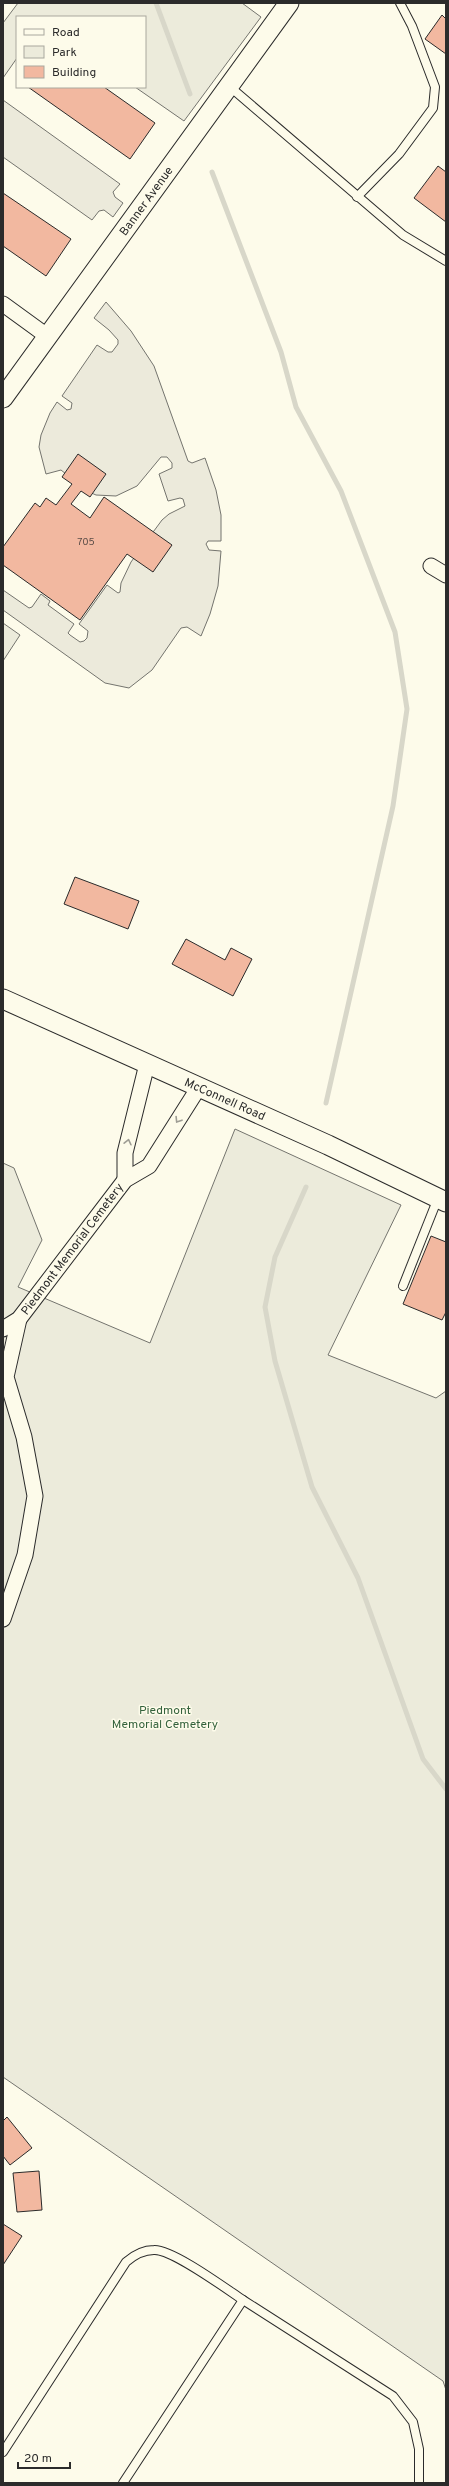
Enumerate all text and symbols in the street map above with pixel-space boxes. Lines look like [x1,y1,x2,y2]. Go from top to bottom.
legend [16,16,146,88]
text: Road [52,25,80,41]
text: Park [52,45,77,61]
text: Building [52,65,96,81]
street label: Banner Avenue [116,164,177,239]
house number: 705 [77,536,95,549]
street label: McConnell Road [182,1075,268,1125]
one-way arrow [175,1116,183,1123]
one-way arrow [123,1138,131,1145]
street label: Piedmont Memorial Cemetery [18,1180,128,1319]
park label: Piedmont Memorial Cemetery [112,1703,218,1733]
scale bar [18,2444,70,2470]
text: 20 m [24,2451,52,2467]

